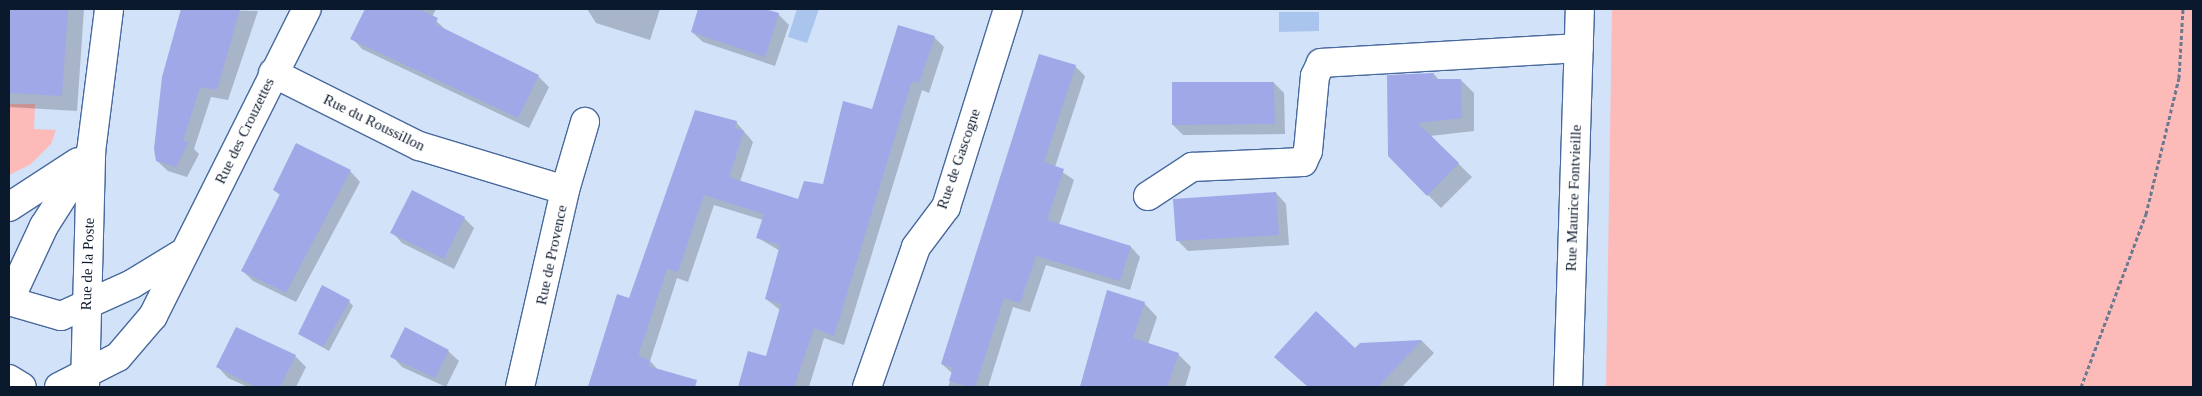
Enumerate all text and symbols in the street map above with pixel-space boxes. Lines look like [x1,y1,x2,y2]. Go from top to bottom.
street label: Rue des Crouzettes [212,75,278,187]
street label: Rue du Roussillon [320,91,428,155]
street label: Rue de Gascogne [933,106,985,212]
street label: Rue Maurice Fontvieille [1562,124,1586,272]
street label: Rue de Provence [533,203,571,307]
street label: Rue de la Poste [77,217,99,311]

